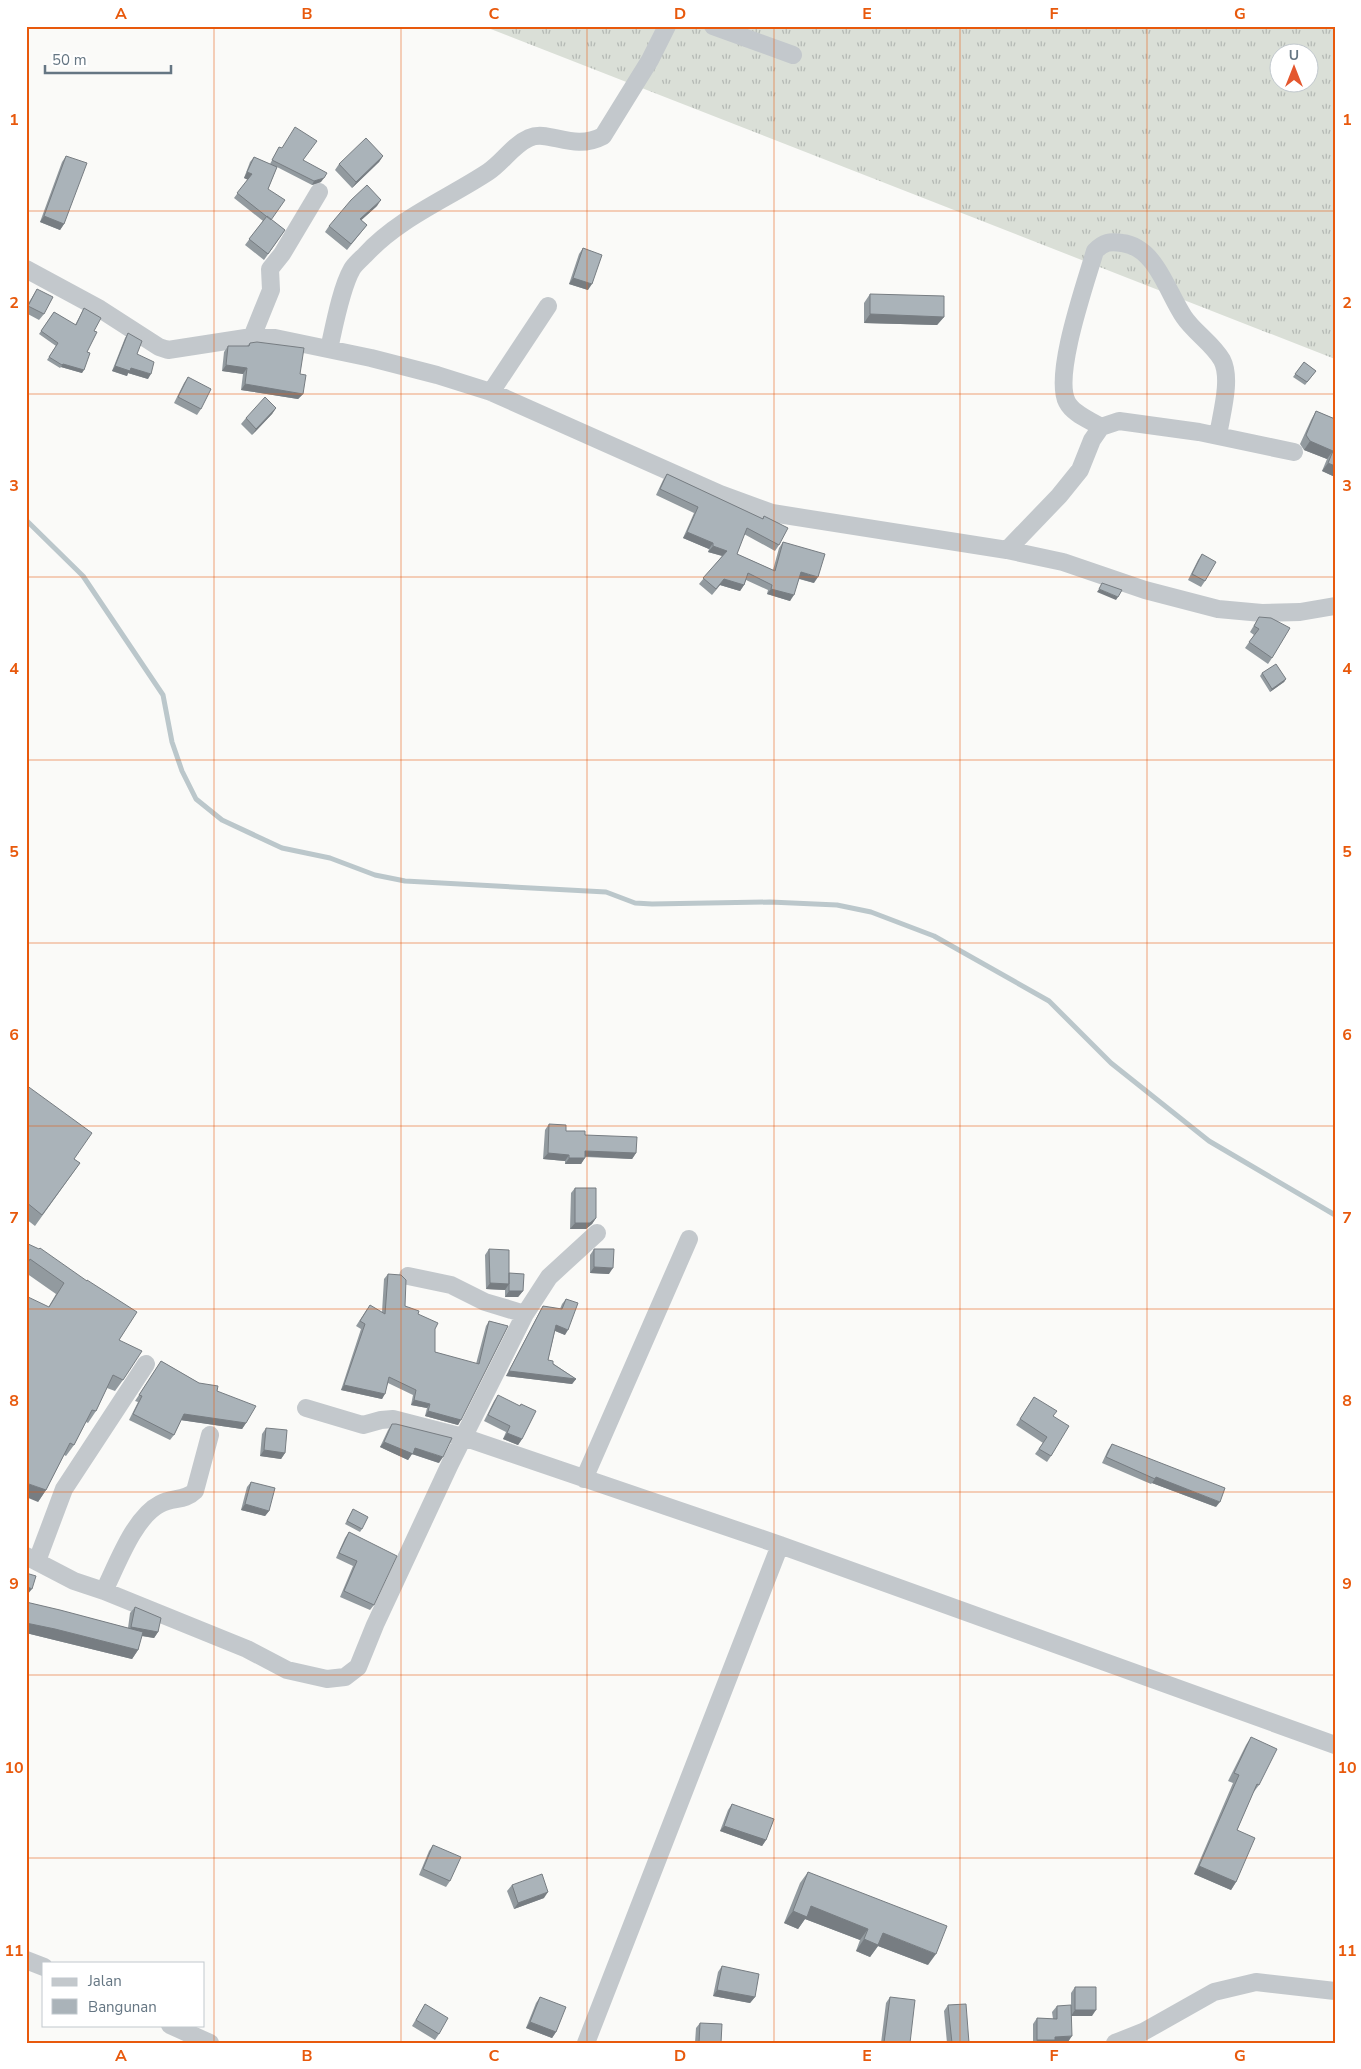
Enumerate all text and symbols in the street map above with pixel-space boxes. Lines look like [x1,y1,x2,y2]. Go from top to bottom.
text: A [115,3,127,25]
text: B [301,3,313,25]
text: C [489,3,500,25]
text: D [674,3,686,25]
text: E [862,3,872,25]
text: F [1050,3,1059,25]
text: G [1234,3,1246,25]
scale bar [45,42,171,74]
north arrow [1268,42,1318,92]
text: U [1289,46,1299,65]
text: 50 m [52,50,87,70]
text: 1 [9,109,19,131]
text: 1 [1342,109,1352,131]
text: 2 [9,292,19,314]
text: 2 [1342,292,1352,314]
text: 3 [9,475,19,497]
text: 3 [1342,475,1352,497]
text: 4 [9,658,19,680]
text: 4 [1342,658,1352,680]
text: 5 [9,841,19,863]
text: 5 [1342,841,1352,863]
text: 6 [9,1024,19,1046]
text: 6 [1342,1024,1352,1046]
text: 7 [9,1207,19,1229]
text: 7 [1342,1207,1352,1229]
text: 8 [9,1390,19,1412]
text: 8 [1342,1390,1352,1412]
text: 9 [9,1573,19,1595]
text: 9 [1342,1573,1352,1595]
text: 10 [4,1757,24,1779]
text: 10 [1337,1757,1357,1779]
text: 11 [4,1940,24,1962]
text: 11 [1337,1940,1357,1962]
legend [42,1962,205,2026]
text: Jalan [87,1971,122,1991]
text: Bangunan [88,1997,157,2017]
text: A [115,2045,127,2067]
text: B [301,2045,313,2067]
text: C [489,2045,500,2067]
text: D [674,2045,686,2067]
text: E [862,2045,872,2067]
text: F [1050,2045,1059,2067]
text: G [1234,2045,1246,2067]

